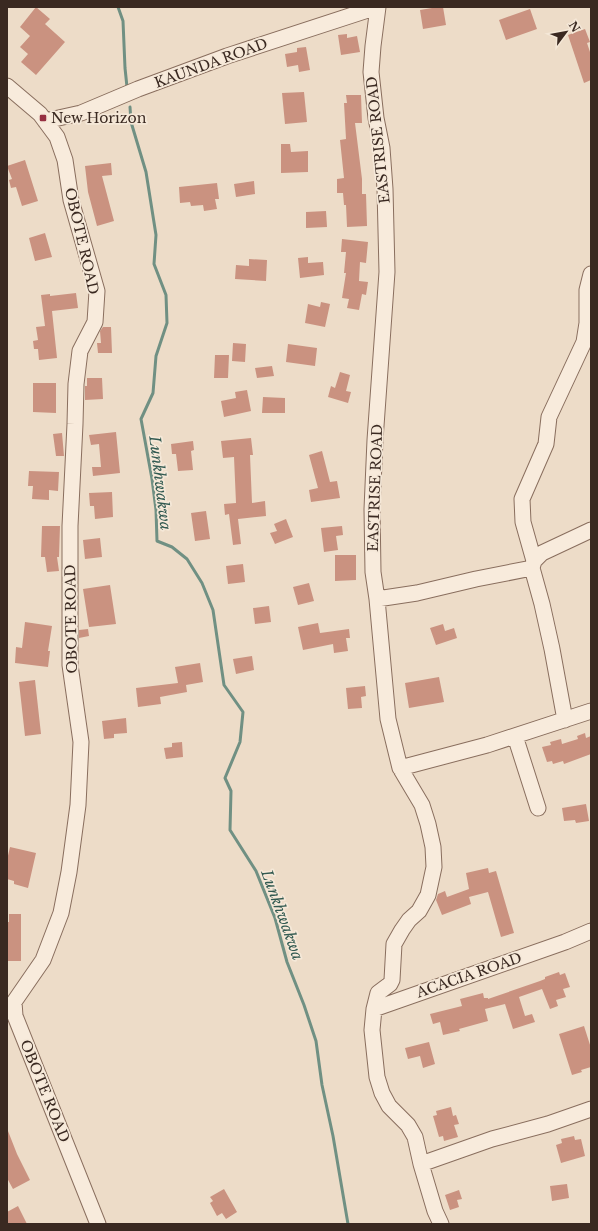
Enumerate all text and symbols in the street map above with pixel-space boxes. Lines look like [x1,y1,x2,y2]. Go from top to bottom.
north arrow [546,12,586,52]
text: N [566,19,584,35]
street label: KAUNDA ROAD [152,34,270,92]
street label: EASTRISE ROAD [362,75,394,205]
place label: New Horizon [51,109,147,127]
marker: New Horizon [38,113,48,123]
street label: OBOTE ROAD [61,186,103,296]
street label: EASTRISE ROAD [364,424,386,552]
water label: Lunkhwakwa [145,434,176,531]
street label: OBOTE ROAD [61,564,81,674]
water label: Lunkhwakwa [257,866,308,963]
street label: ACACIA ROAD [413,949,524,1002]
street label: OBOTE ROAD [16,1037,74,1145]

